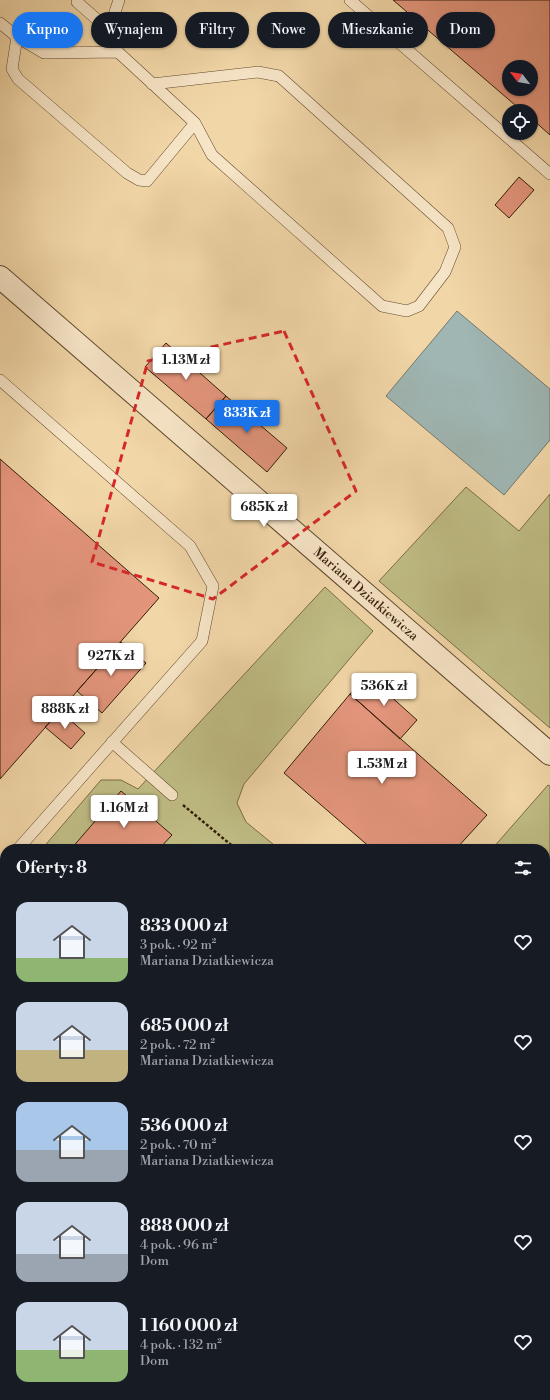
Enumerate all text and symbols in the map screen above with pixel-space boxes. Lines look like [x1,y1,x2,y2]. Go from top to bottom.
chip: Kupno [12,12,83,48]
chip: Wynajem [91,12,177,48]
chip: Filtry [185,12,249,48]
chip: Nowe [257,12,320,48]
chip: Mieszkanie [328,12,428,48]
chip: Dom [436,12,495,48]
north arrow [502,60,538,96]
map controls [502,60,538,140]
button: locate [502,104,538,140]
pin: 1.13M zł [145,347,227,381]
text: 1.13M zł [162,352,210,368]
pin: 833K zł [210,400,284,434]
text: 833K zł [223,405,271,421]
pin: 685K zł [227,494,301,528]
text: 685K zł [240,499,288,515]
street label: Mariana Dziatkiewicza [310,544,422,644]
pin: 927K zł [74,643,148,677]
text: 927K zł [88,648,134,664]
pin: 536K zł [347,673,421,707]
text: 536K zł [360,678,408,694]
pin: 888K zł [28,696,102,730]
text: 888K zł [41,701,89,717]
pin: 1.53M zł [341,751,423,785]
text: 1.53M zł [357,756,407,772]
pin: 1.16M zł [83,795,165,829]
text: 1.16M zł [100,800,148,816]
text: Oferty: 8 [16,857,87,879]
icon: filters [512,857,534,879]
text: 833 000 zł [140,915,228,937]
icon: home [48,918,96,966]
icon: heart [512,931,534,953]
text: 3 pok. · 92 m² [140,937,216,953]
text: Mariana Dziatkiewicza [140,953,274,969]
text: 685 000 zł [140,1015,228,1037]
icon: home [48,1018,96,1066]
icon: heart [512,1031,534,1053]
text: 2 pok. · 72 m² [140,1037,215,1053]
text: Mariana Dziatkiewicza [140,1053,274,1069]
text: 536 000 zł [140,1115,228,1137]
icon: home [48,1118,96,1166]
icon: heart [512,1131,534,1153]
text: 2 pok. · 70 m² [140,1137,216,1153]
text: Mariana Dziatkiewicza [140,1153,274,1169]
text: 888 000 zł [140,1215,229,1237]
icon: home [48,1218,96,1266]
icon: heart [512,1231,534,1253]
text: 4 pok. · 96 m² [140,1237,217,1253]
text: Dom [140,1253,169,1269]
text: 1 160 000 zł [140,1315,238,1337]
icon: home [48,1318,96,1366]
icon: heart [512,1331,534,1353]
text: 4 pok. · 132 m² [140,1337,222,1353]
text: Dom [140,1353,169,1369]

